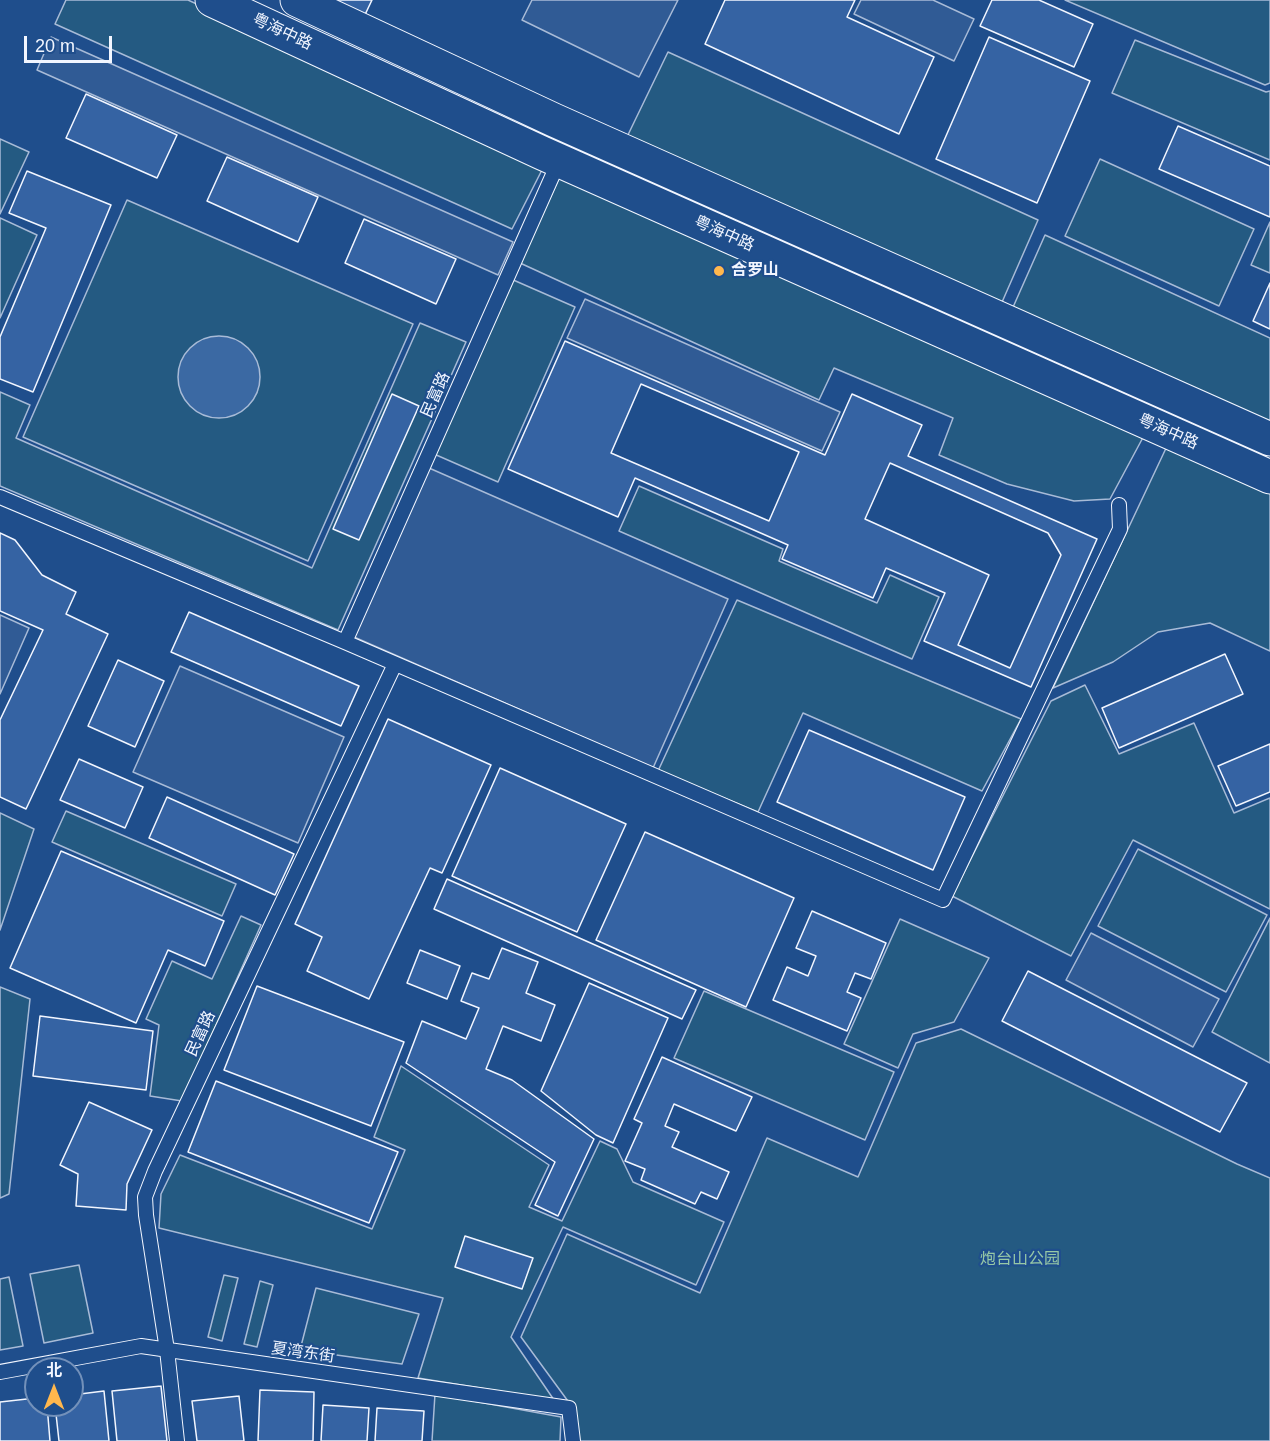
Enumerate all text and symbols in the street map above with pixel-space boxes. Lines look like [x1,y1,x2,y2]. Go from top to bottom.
street label: 粤海中路 [249,10,315,54]
scale bar [27,24,116,62]
text: 20 m [35,36,75,56]
street label: 粤海中路 [691,212,757,256]
place label: 合罗山 [731,261,779,281]
marker: 合罗山 [712,264,726,278]
street label: 民富路 [417,369,455,421]
street label: 粤海中路 [1135,410,1201,454]
street label: 民富路 [182,1008,220,1060]
park label: 炮台山公园 [980,1250,1060,1270]
street label: 夏湾东街 [270,1339,336,1367]
north arrow [24,1357,84,1417]
text: 北 [46,1362,62,1379]

